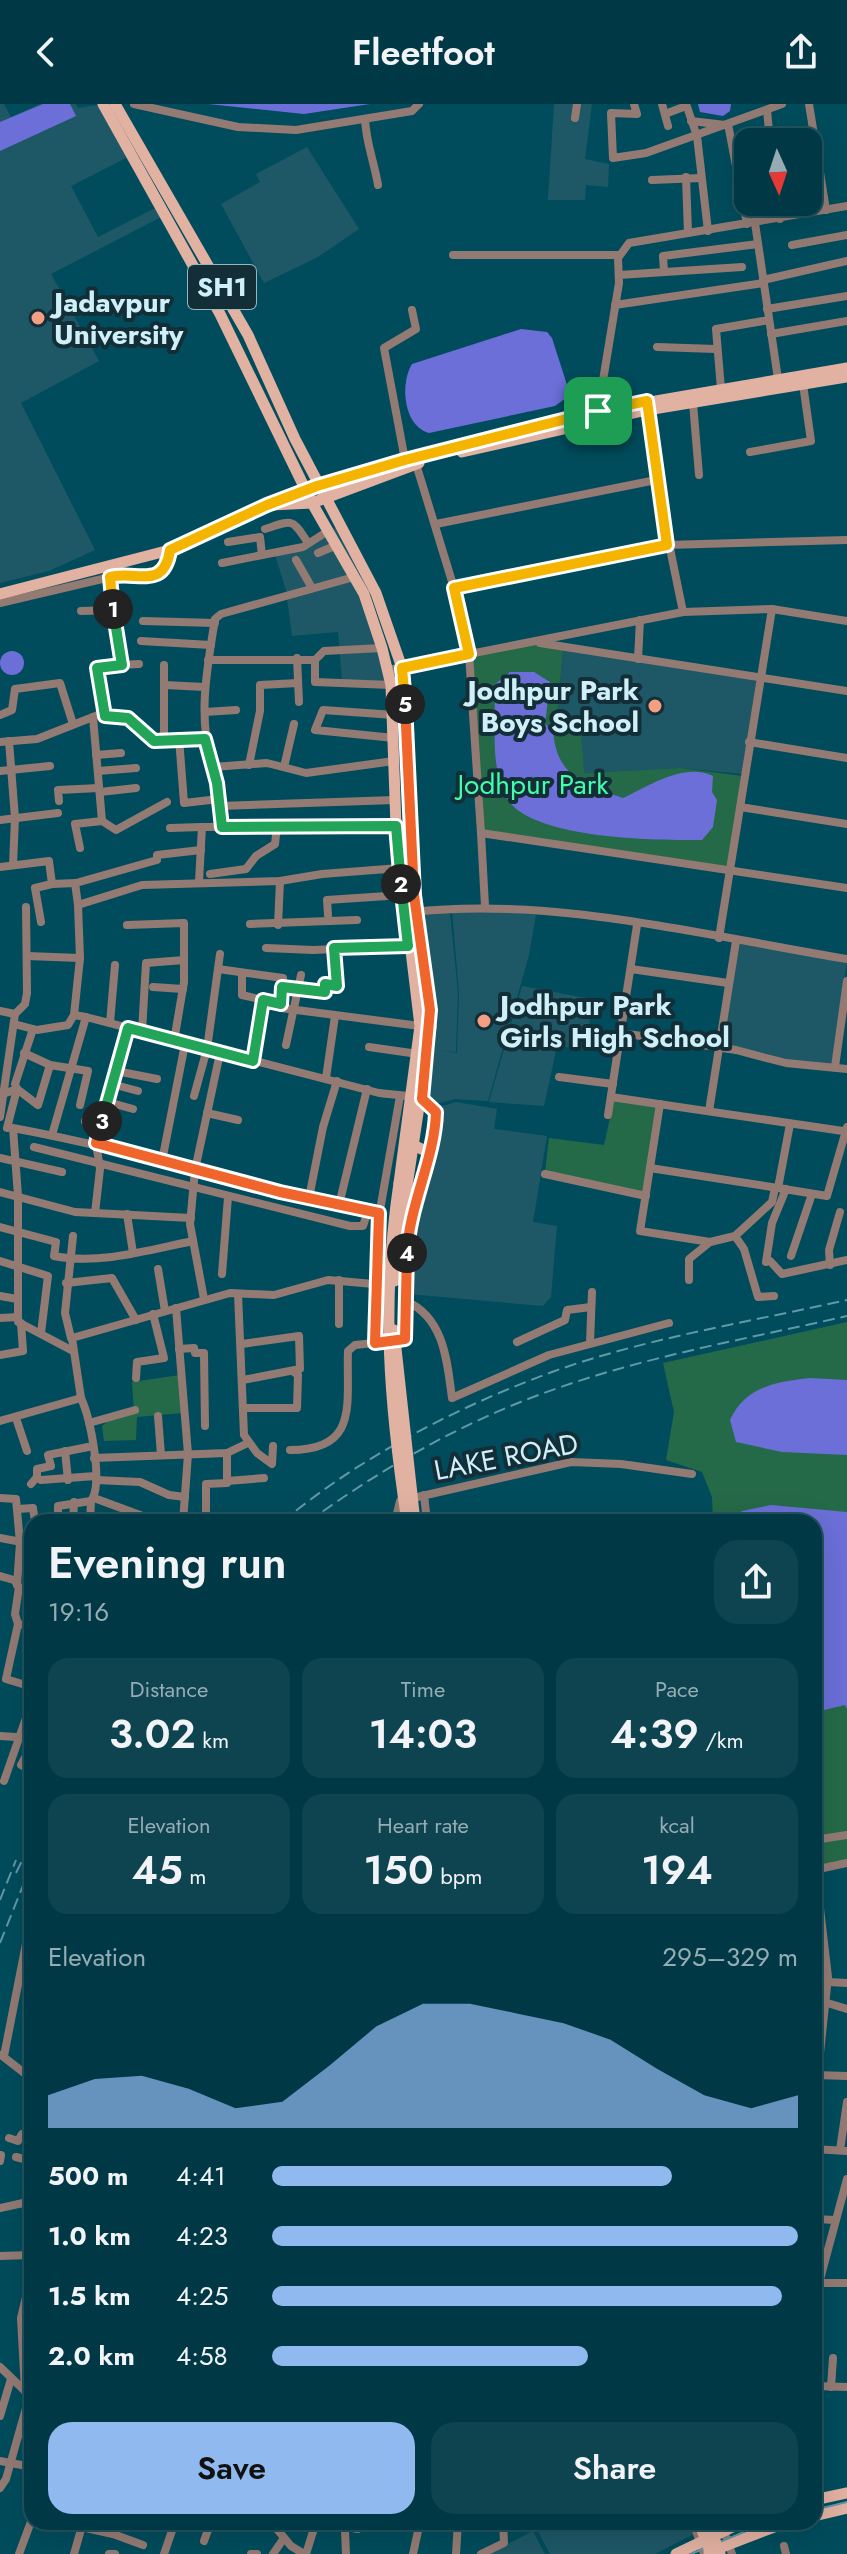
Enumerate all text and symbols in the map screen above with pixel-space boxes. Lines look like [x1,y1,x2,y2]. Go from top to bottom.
text: Fleetfoot [352,26,495,78]
icon: back [24,30,68,74]
icon: share [779,30,823,74]
north arrow [734,128,822,216]
map controls [734,128,822,216]
road number: SH1 [188,265,256,309]
place label: Jadavpur University [49,282,184,355]
marker: Jadavpur University [29,309,47,327]
pin [564,377,632,445]
icon: arrive [576,389,620,433]
pin: 1 [93,589,133,629]
text: 1 [107,593,119,625]
place label: Jodhpur Park Boys School [462,670,639,743]
pin: 5 [385,684,425,724]
text: 5 [398,688,412,720]
marker: Jodhpur Park Boys School [646,697,664,715]
park label: Jodhpur Park [453,764,609,805]
pin: 2 [381,864,421,904]
text: 2 [394,868,408,900]
place label: Jodhpur Park Girls High School [495,985,730,1058]
marker: Jodhpur Park Girls High School [475,1012,493,1030]
pin: 3 [82,1101,122,1141]
text: 3 [95,1105,109,1137]
pin: 4 [387,1233,427,1273]
text: 4 [399,1237,415,1269]
street label: LAKE ROAD [430,1423,582,1491]
text: Evening run [48,1531,287,1595]
button: share [714,1540,798,1624]
text: 19:16 [48,1593,109,1631]
text: Distance [130,1673,208,1705]
text: Time [401,1673,445,1705]
text: Pace [655,1673,699,1705]
text: 3.02 [109,1705,196,1763]
text: 14:03 [369,1705,477,1763]
text: 4:39 [610,1705,699,1763]
text: km [196,1724,229,1756]
text: /km [699,1724,744,1756]
text: Elevation [128,1809,210,1841]
text: Heart rate [377,1809,469,1841]
text: kcal [659,1809,695,1841]
text: 45 [131,1841,183,1899]
text: 150 [363,1841,434,1899]
text: 194 [641,1841,713,1899]
text: m [183,1860,207,1892]
text: bpm [434,1860,483,1892]
text: Elevation [48,1938,146,1976]
text: 295–329 m [662,1938,798,1976]
text: 500 m [48,2157,128,2195]
text: 4:41 [176,2157,226,2195]
text: 1.0 km [48,2217,131,2255]
text: 4:23 [176,2217,228,2255]
text: 1.5 km [48,2277,131,2315]
text: 4:25 [176,2277,228,2315]
text: 2.0 km [48,2337,135,2375]
text: 4:58 [176,2337,228,2375]
button: Save [48,2422,415,2514]
button: Share [431,2422,798,2514]

